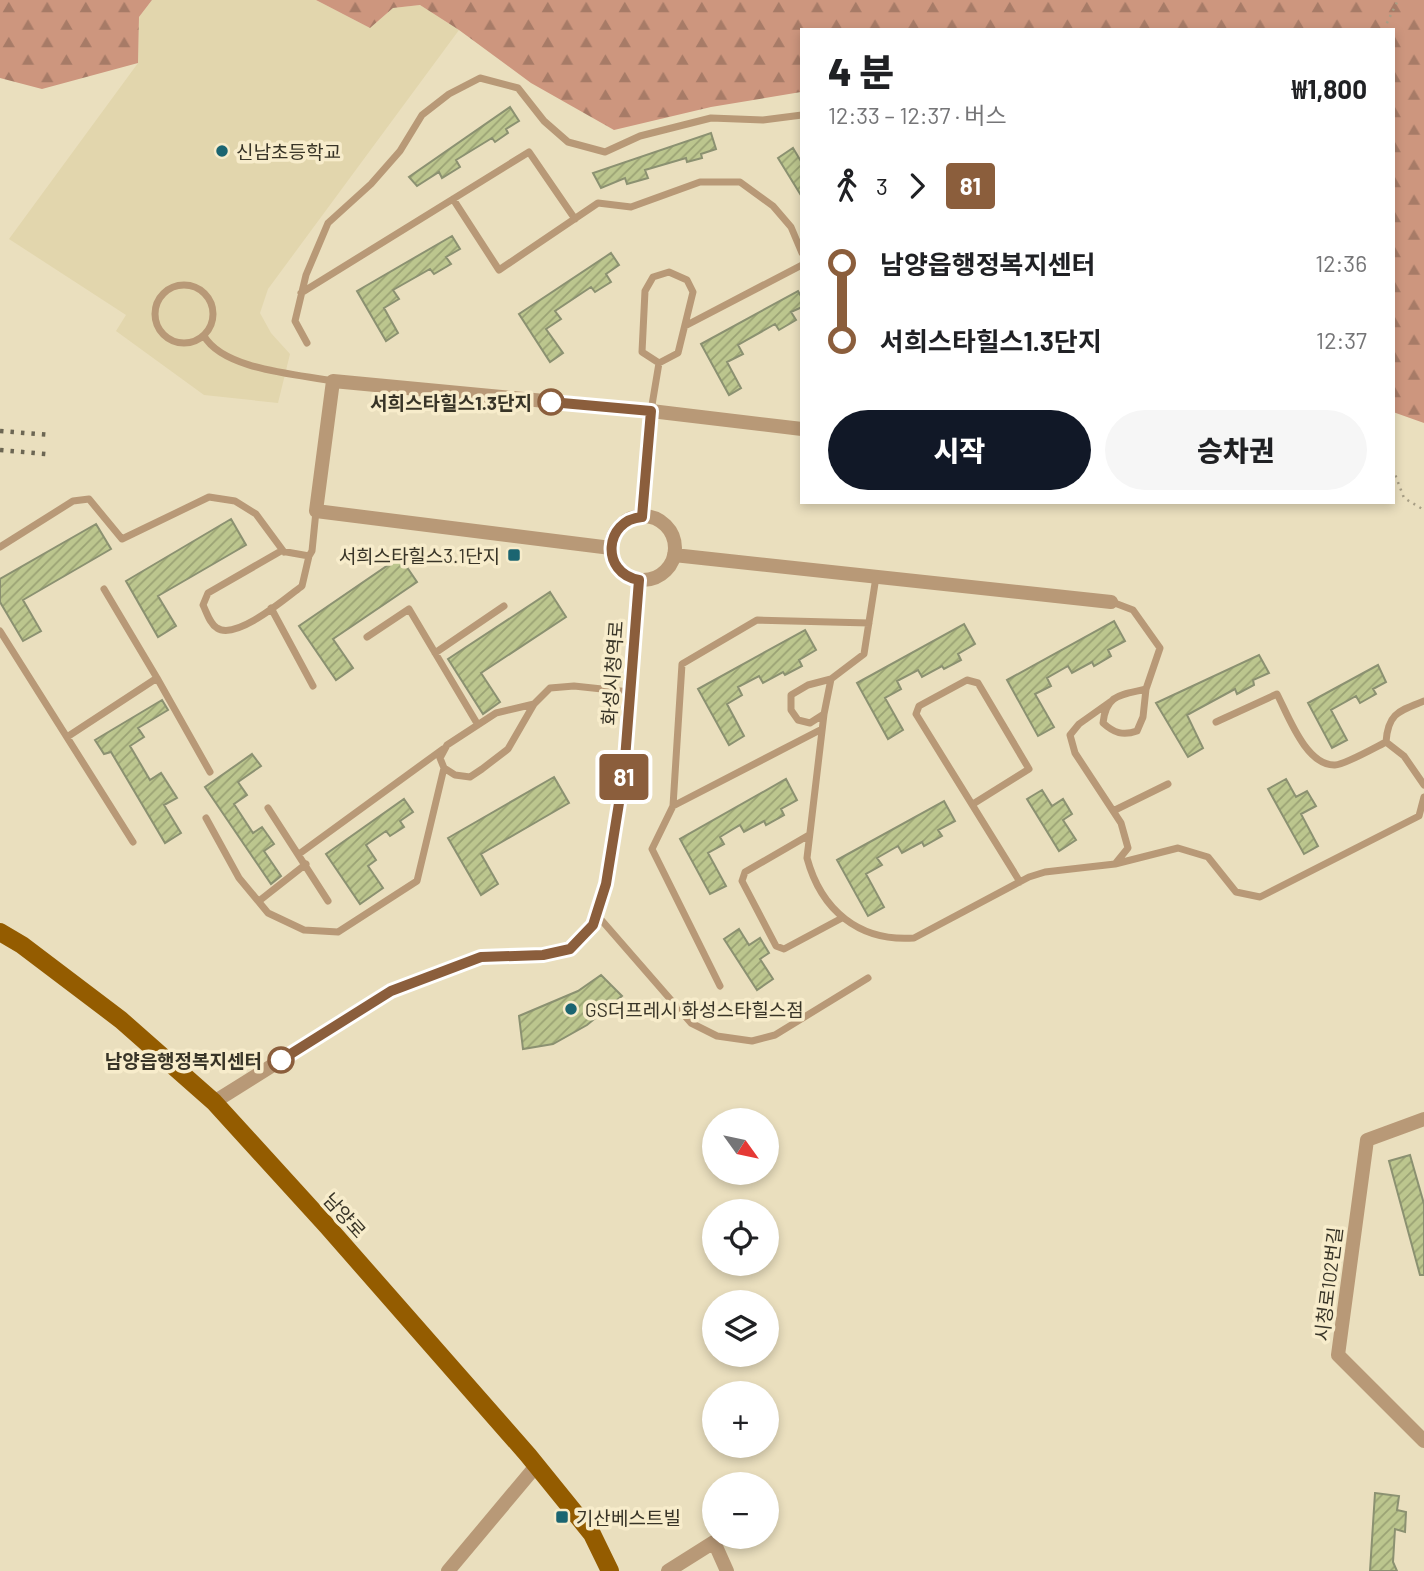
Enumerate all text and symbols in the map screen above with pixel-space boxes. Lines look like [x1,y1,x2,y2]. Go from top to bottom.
text: 4 분 [828,48,894,94]
text: ₩1,800 [1292,73,1367,104]
text: 12:33 – 12:37 · 버스 [828,101,1007,129]
place label: 신남초등학교 [236,140,341,163]
marker: 신남초등학교 [214,143,230,159]
icon: walk [828,167,866,205]
icon: forward [898,167,936,205]
text: 81 [960,171,981,200]
text: 3 [876,172,888,200]
text: 남양읍행정복지센터 [880,248,1095,279]
text: 12:36 [1315,249,1367,277]
text: 서희스타힐스1.3단지 [880,325,1102,356]
text: 12:37 [1316,326,1367,354]
marker: 서희스타힐스1.3단지 [538,389,564,415]
place label: 서희스타힐스1.3단지 [370,391,532,414]
button: 시작 [828,410,1091,490]
button: 승차권 [1105,410,1367,490]
place label: 서희스타힐스3.1단지 [338,544,500,567]
marker: 서희스타힐스3.1단지 [506,547,522,563]
street label: 화성시청역로 [597,620,627,726]
line badge: 81 [592,754,656,800]
text: 81 [613,762,635,791]
place label: GS더프레시 화성스타힐스점 [585,998,804,1021]
marker: GS더프레시 화성스타힐스점 [563,1001,579,1017]
marker: 남양읍행정복지센터 [268,1047,294,1073]
place label: 남양읍행정복지센터 [105,1049,262,1072]
north arrow [702,1108,779,1185]
map controls [702,1108,779,1549]
street label: 남양로 [319,1188,371,1242]
button: locate [702,1199,779,1276]
street label: 시청로102번길 [1310,1226,1346,1342]
button: layers [702,1290,779,1367]
button: + [702,1381,779,1458]
button: − [702,1472,779,1549]
place label: 기산베스트빌 [576,1506,681,1529]
marker: 기산베스트빌 [554,1509,570,1525]

